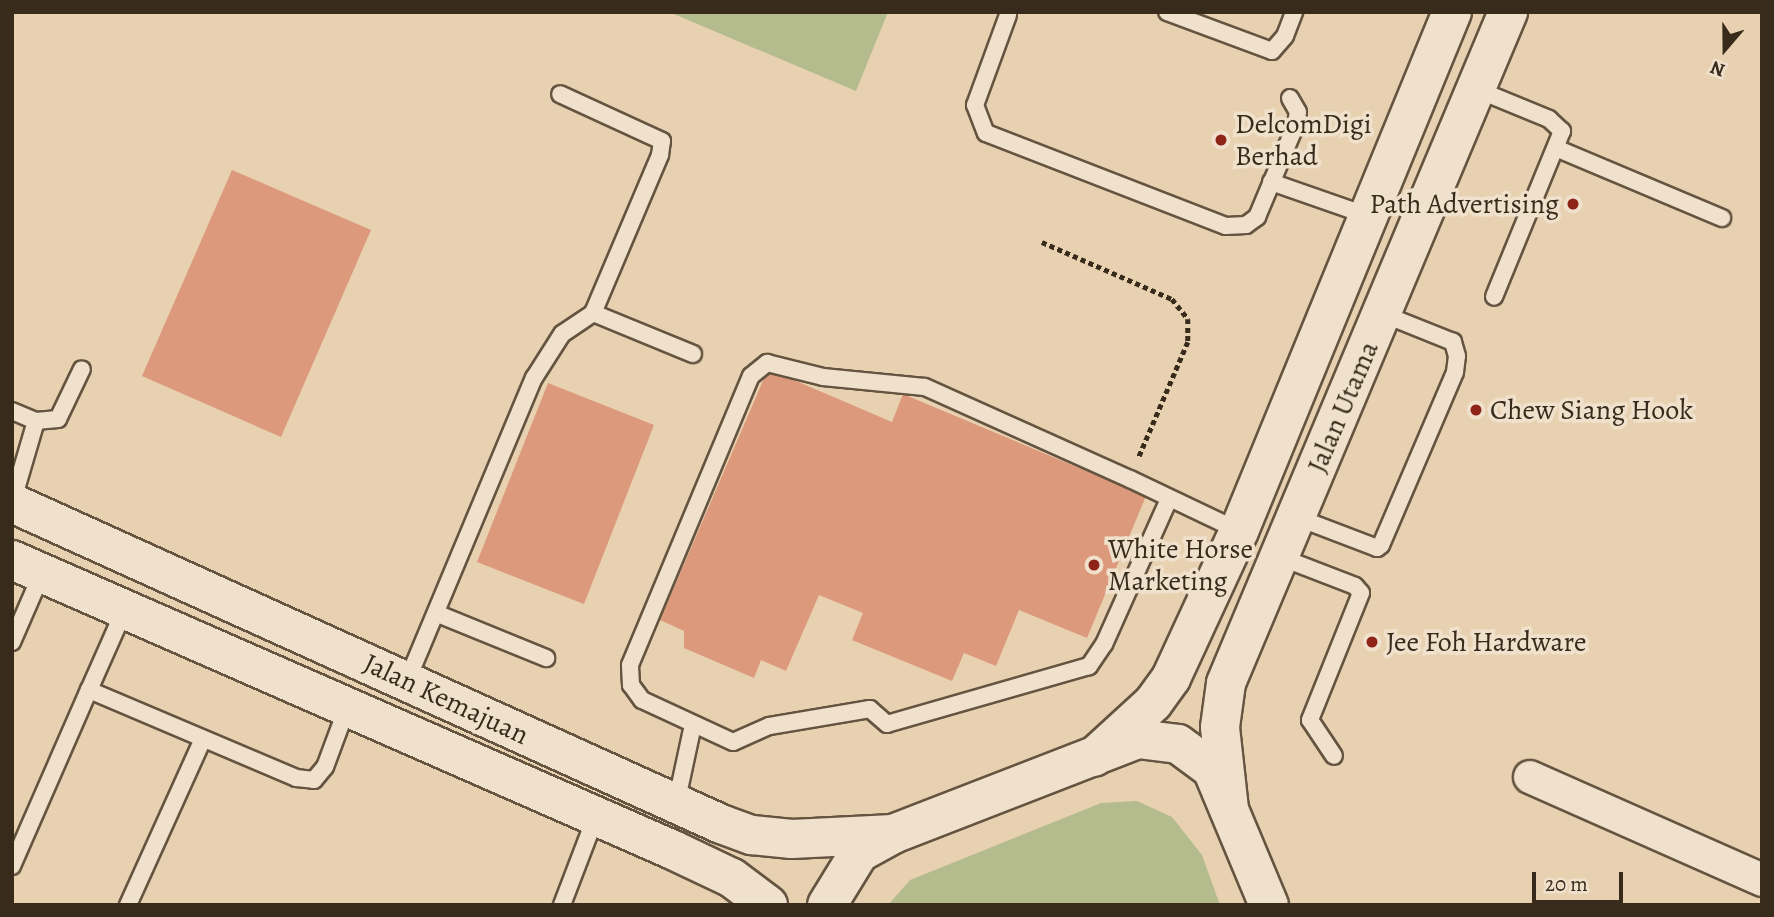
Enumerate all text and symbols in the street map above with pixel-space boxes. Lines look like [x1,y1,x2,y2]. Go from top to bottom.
north arrow [1690,14,1760,84]
text: N [1707,54,1729,83]
place label: DelcomDigi Berhad [1235,107,1372,173]
marker: DelcomDigi Berhad [1213,132,1229,148]
place label: Path Advertising [1369,187,1559,221]
marker: Path Advertising [1565,196,1581,212]
street label: Jalan Utama [1300,336,1386,478]
place label: Chew Siang Hook [1490,393,1693,427]
marker: Chew Siang Hook [1468,402,1484,418]
place label: White Horse Marketing [1108,532,1253,598]
marker: White Horse Marketing [1086,557,1102,573]
place label: Jee Foh Hardware [1386,625,1587,659]
marker: Jee Foh Hardware [1364,634,1380,650]
street label: Jalan Kemajuan [358,646,534,752]
scale bar [1536,858,1627,902]
text: 20 m [1545,870,1588,898]

